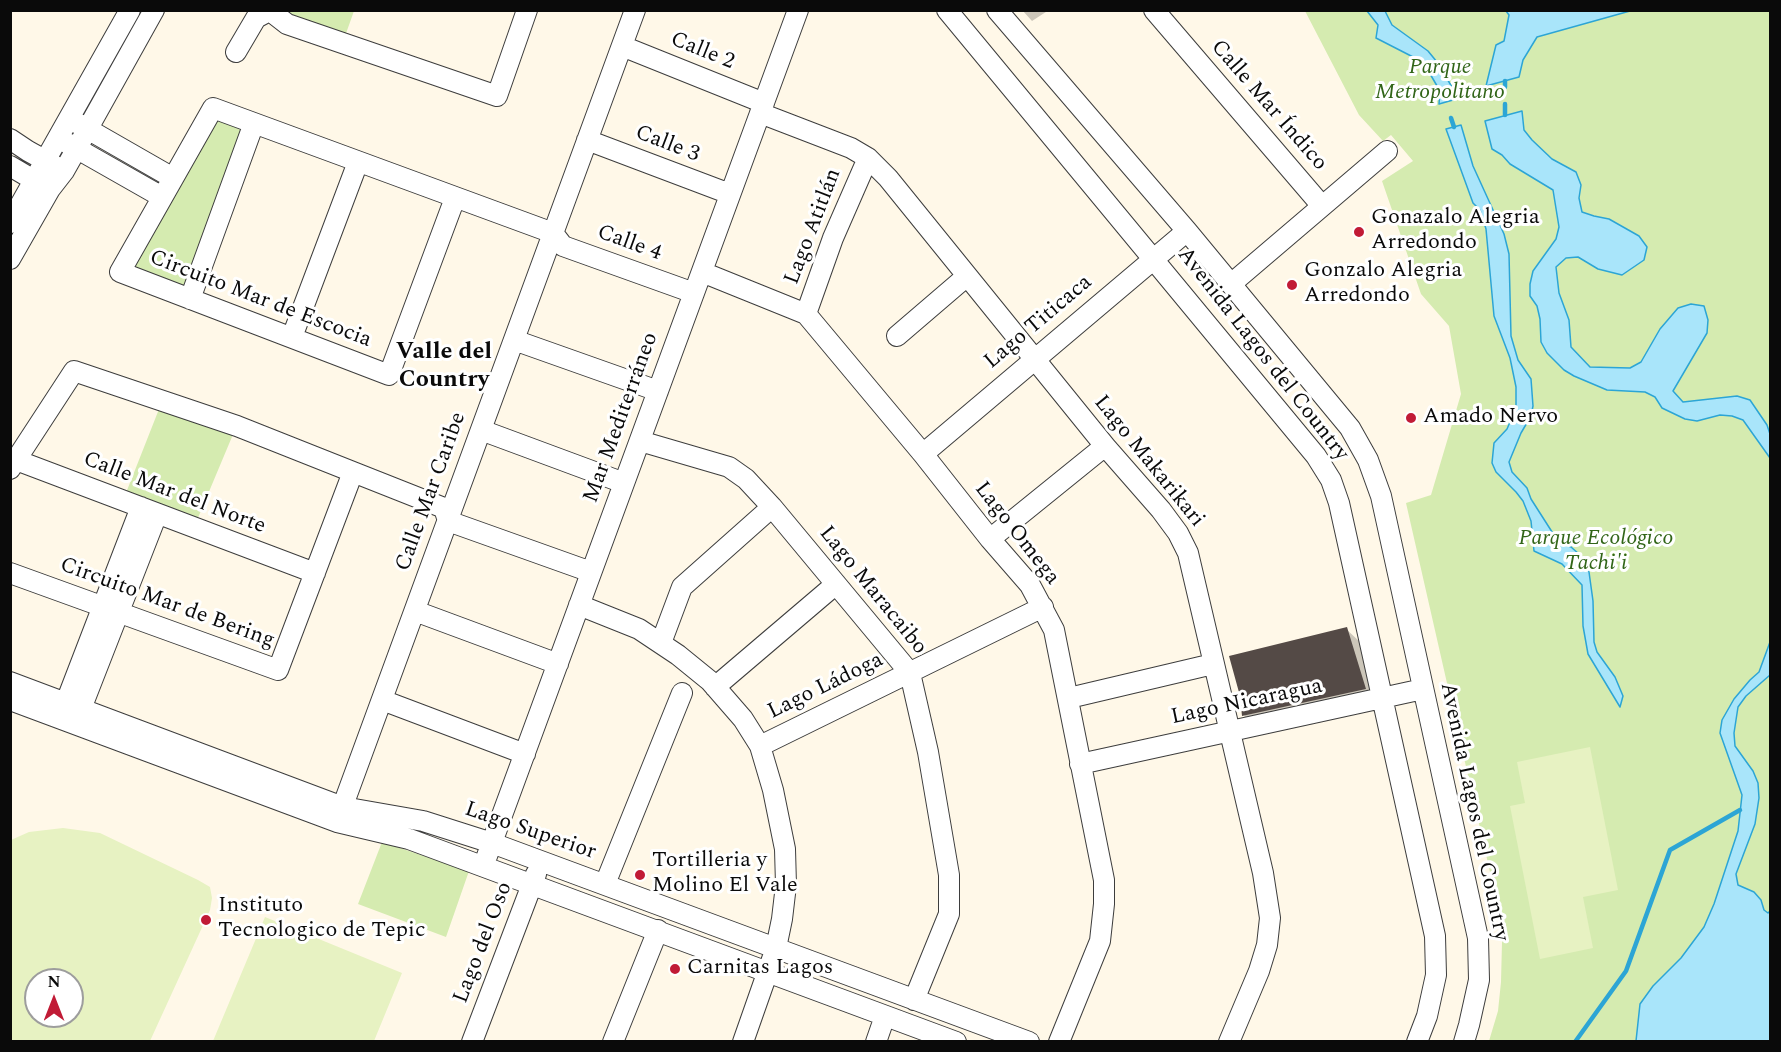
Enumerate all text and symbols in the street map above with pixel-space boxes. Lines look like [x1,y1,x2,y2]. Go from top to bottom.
street label: Calle 2 [666,27,738,77]
street label: Calle Mar Índico [1204,35,1332,177]
park label: Parque Metropolitano [1375,56,1505,107]
street label: Calle 3 [631,121,703,169]
street label: Lago Atitlán [780,165,848,289]
place label: Gonazalo Alegria Arredondo [1371,206,1540,258]
street label: Calle 4 [593,220,665,268]
marker: Gonazalo Alegria Arredondo [1352,225,1366,239]
street label: Avenida Lagos del Country [1171,243,1353,467]
street label: Circuito Mar de Escocia [145,245,375,355]
place label: Gonzalo Alegria Arredondo [1304,259,1462,310]
street label: Lago Titicaca [980,270,1098,376]
marker: Gonzalo Alegria Arredondo [1285,278,1299,292]
street label: Mar Mediterráneo [579,329,665,507]
district label: Valle del Country [396,339,492,395]
street label: Lago Makarikari [1087,391,1209,533]
place label: Amado Nervo [1423,405,1558,431]
street label: Calle Mar Caribe [391,409,473,575]
marker: Amado Nervo [1404,411,1418,425]
street label: Calle Mar del Norte [79,447,269,541]
street label: Lago Omega [968,477,1064,591]
street label: Lago Maracaibo [812,521,932,661]
park label: Parque Ecológico Tachi'i [1518,527,1674,578]
street label: Circuito Mar de Bering [56,553,278,655]
street label: Lago Ládoga [764,648,888,726]
street label: Lago Nicaragua [1169,674,1325,732]
street label: Avenida Lagos del Country [1433,680,1513,944]
street label: Lago Superior [461,797,599,867]
place label: Tortilleria y Molino El Vale [652,849,798,900]
marker: Tortilleria y Molino El Vale [633,868,647,882]
street label: Lago del Oso [449,879,519,1007]
place label: Instituto Tecnologico de Tepic [218,894,425,945]
marker: Instituto Tecnologico de Tepic [199,913,213,927]
place label: Carnitas Lagos [687,956,833,982]
marker: Carnitas Lagos [668,962,682,976]
north arrow [24,968,84,1028]
text: N [47,970,61,994]

